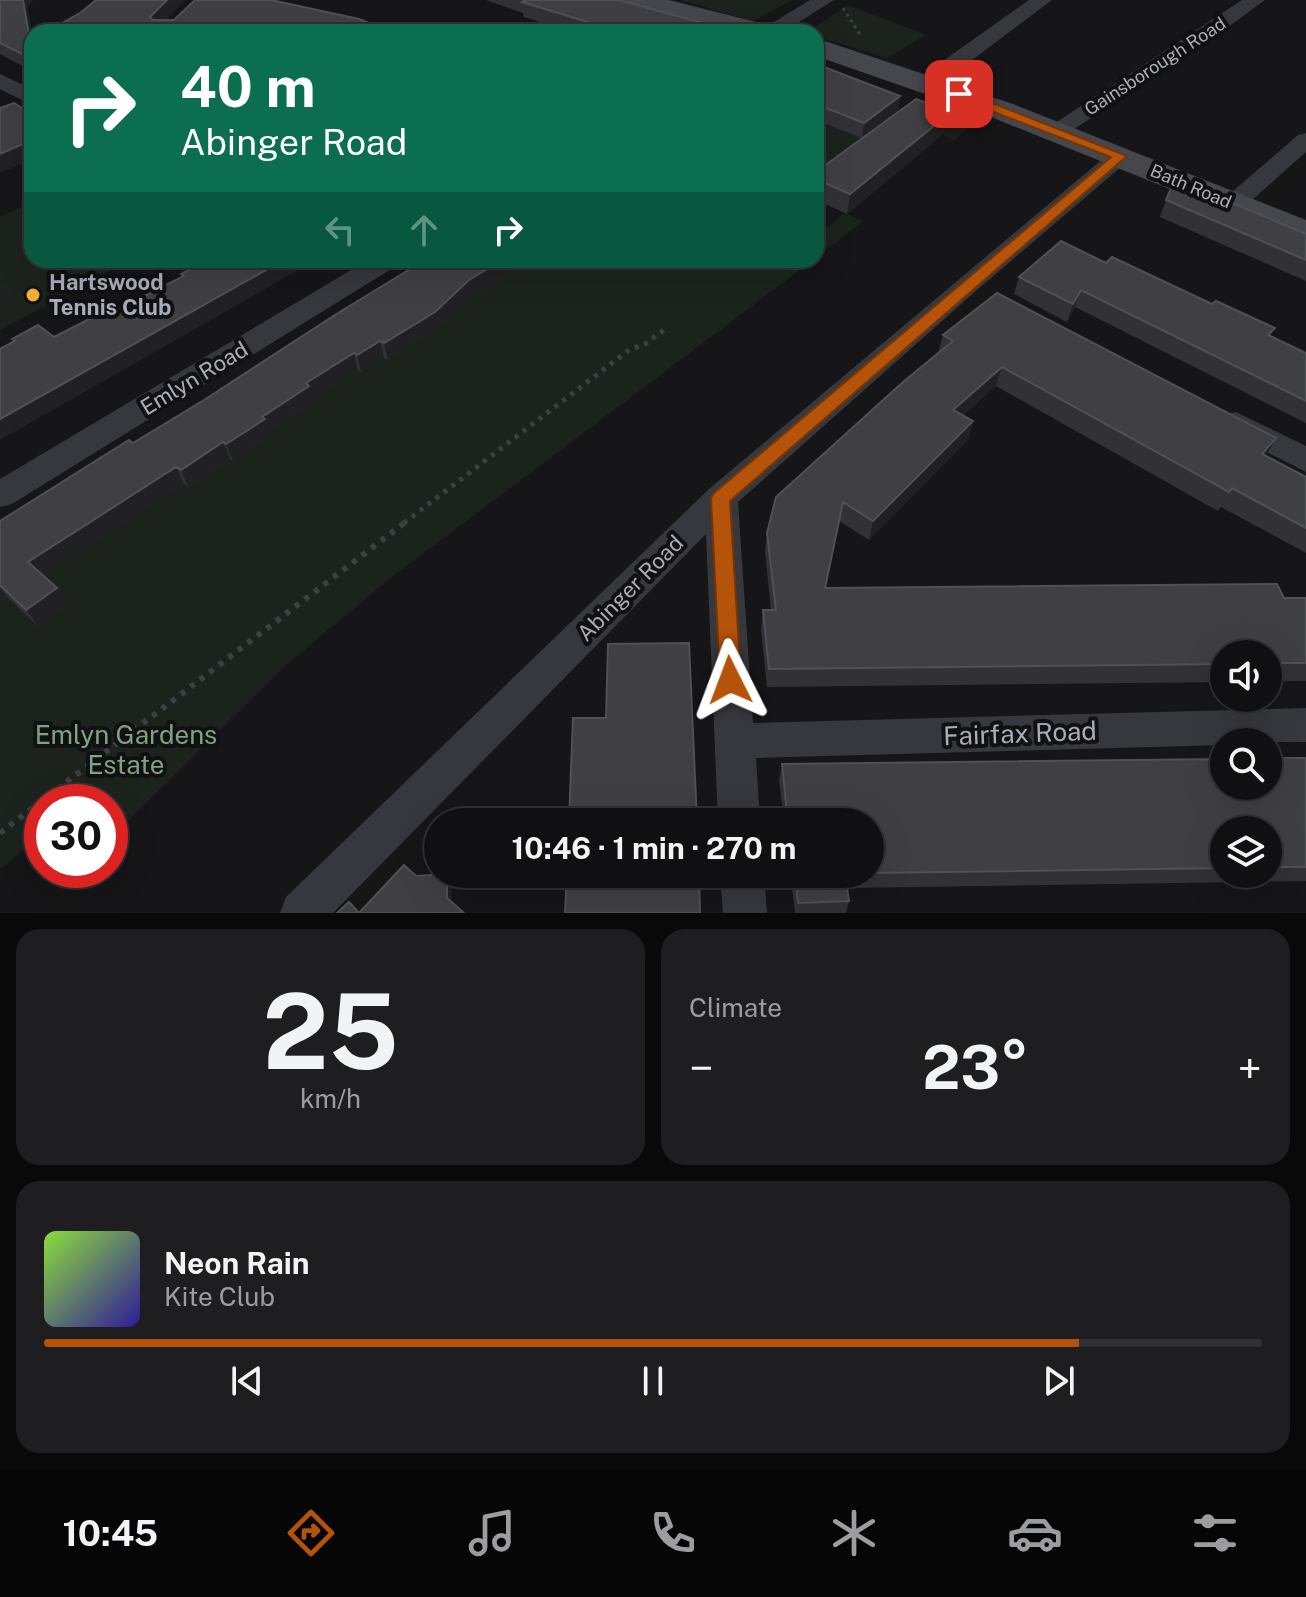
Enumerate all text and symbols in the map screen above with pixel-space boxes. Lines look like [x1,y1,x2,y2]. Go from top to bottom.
street label: Gainsborough Road [1080,13,1230,119]
text: 40 m [180,54,316,120]
icon: right [48,56,152,160]
pin [925,60,993,128]
icon: arrive [937,72,981,116]
text: Abinger Road [180,121,407,163]
street label: Bath Road [1147,160,1235,212]
icon: left [318,208,362,252]
icon: ahead [402,208,446,252]
icon: right [486,208,530,252]
place label: Hartswood Tennis Club [49,269,171,320]
marker: Hartswood Tennis Club [24,286,42,304]
street label: Emlyn Road [136,336,252,420]
street label: Abinger Road [572,530,688,646]
position arrow [688,638,772,722]
map controls [1210,640,1282,888]
button: sound [1210,640,1282,712]
street label: Fairfax Road [943,715,1097,751]
park label: Emlyn Gardens Estate [35,719,217,780]
button: search [1210,728,1282,800]
speed limit sign: 30 [24,784,128,888]
button: layers [1210,816,1282,888]
text: 10:46 · 1 min · 270 m [512,830,796,866]
text: 25 [262,970,399,1092]
text: Climate [689,992,782,1023]
text: 23° [922,1032,1029,1103]
text: − [689,1042,713,1094]
text: + [1238,1042,1262,1094]
text: km/h [300,1083,361,1114]
text: Neon Rain [164,1245,310,1281]
text: Kite Club [164,1281,275,1312]
icon: previous [225,1359,269,1403]
icon: pause [631,1359,675,1403]
icon: next [1037,1359,1081,1403]
icon: directions [283,1505,339,1561]
icon: music [464,1505,520,1561]
icon: phone [645,1505,701,1561]
icon: climate [826,1505,882,1561]
icon: car [1007,1505,1063,1561]
icon: filters [1187,1505,1243,1561]
text: 10:45 [62,1512,158,1554]

